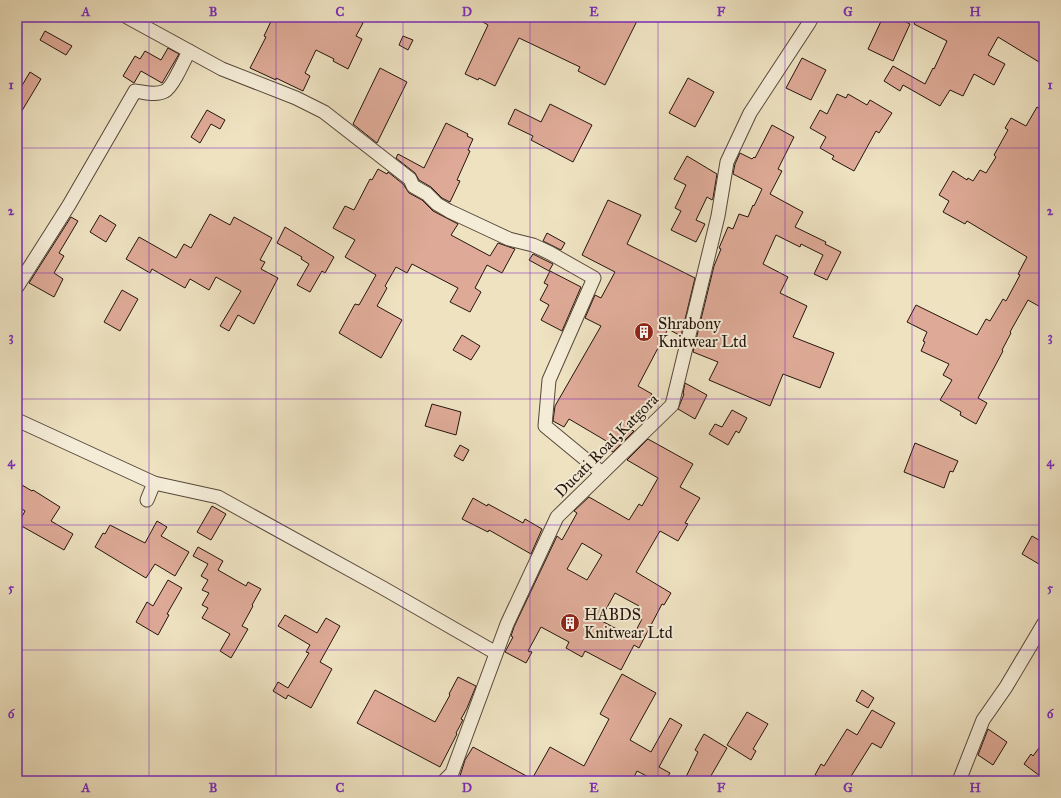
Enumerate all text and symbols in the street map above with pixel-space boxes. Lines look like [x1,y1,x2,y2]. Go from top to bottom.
text: A [81,4,91,20]
text: B [209,4,218,20]
text: C [336,4,345,20]
text: D [462,4,472,20]
text: E [589,4,599,20]
text: F [717,4,726,20]
text: G [843,4,853,20]
text: H [969,4,981,20]
text: 1 [8,77,14,93]
text: 1 [1047,77,1053,93]
text: 2 [8,203,15,219]
text: 2 [1047,203,1054,219]
place label: Shrabony Knitwear Ltd [658,314,747,351]
building icon: Shrabony Knitwear Ltd [633,321,655,343]
text: 3 [8,329,14,345]
text: 3 [1047,329,1053,345]
street label: Ducati Road,Katgora [551,389,663,502]
text: 4 [7,454,15,470]
text: 4 [1046,454,1054,470]
text: 5 [8,580,15,596]
text: 5 [1047,580,1054,596]
place label: HABDS Knitwear Ltd [584,605,673,642]
building icon: HABDS Knitwear Ltd [559,612,581,634]
text: 6 [8,706,16,722]
text: 6 [1047,706,1055,722]
text: A [81,780,91,796]
text: B [209,780,218,796]
text: C [336,780,345,796]
text: D [462,780,472,796]
text: E [589,780,599,796]
text: F [717,780,726,796]
text: G [843,780,853,796]
text: H [969,780,981,796]

